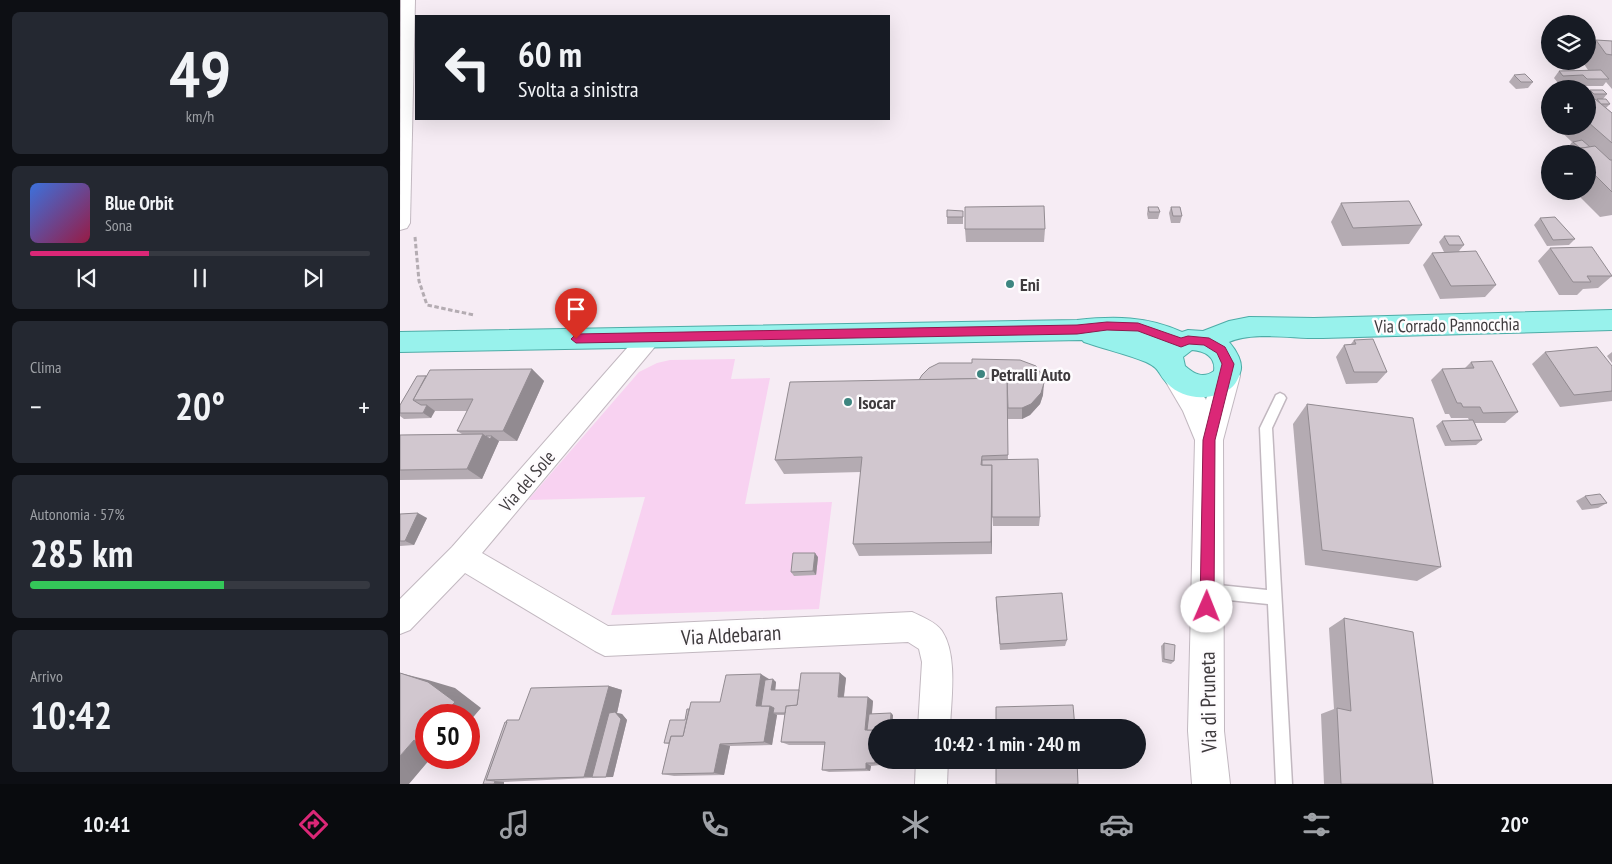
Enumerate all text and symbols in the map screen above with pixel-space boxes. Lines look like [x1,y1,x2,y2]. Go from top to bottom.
map controls [1541,15,1596,200]
button: layers [1541,15,1596,70]
text: 49 [169,31,231,115]
text: 60 m [518,31,582,77]
icon: left [435,35,500,100]
text: Svolta a sinistra [518,75,639,103]
button: + [1541,80,1596,135]
text: km/h [186,106,214,126]
button: − [1541,145,1596,200]
text: Blue Orbit [105,191,174,215]
text: Sona [105,215,132,235]
icon: previous [73,264,101,292]
icon: pause [186,264,214,292]
icon: next [299,264,327,292]
place label: Eni [1020,273,1040,296]
marker: Eni [1004,278,1016,290]
pin [555,288,597,339]
icon: arrive [562,295,590,323]
street label: Via Corrado Pannocchia [1373,312,1520,338]
text: Clima [30,357,61,377]
place label: Petralli Auto [991,363,1071,386]
marker: Petralli Auto [975,368,987,380]
text: 20° [175,381,225,430]
text: − [30,388,42,425]
text: + [358,388,370,425]
place label: Isocar [858,391,896,414]
marker: Isocar [842,396,854,408]
street label: Via del Sole [494,446,560,517]
text: Autonomia · 57% [30,504,125,524]
text: 285 km [30,528,133,577]
position arrow [1180,580,1232,632]
street label: Via Aldebaran [679,619,782,651]
street label: Via di Pruneta [1194,651,1222,754]
text: Arrivo [30,666,63,686]
text: 10:42 [30,690,112,739]
speed limit sign: 50 [415,704,480,769]
text: 10:42 · 1 min · 240 m [934,732,1080,756]
icon: directions [296,807,331,842]
icon: music [497,807,532,842]
icon: phone [697,807,732,842]
icon: climate [898,807,933,842]
icon: car [1099,807,1134,842]
icon: filters [1299,807,1334,842]
text: 10:41 [83,810,130,838]
text: 20° [1500,810,1529,838]

